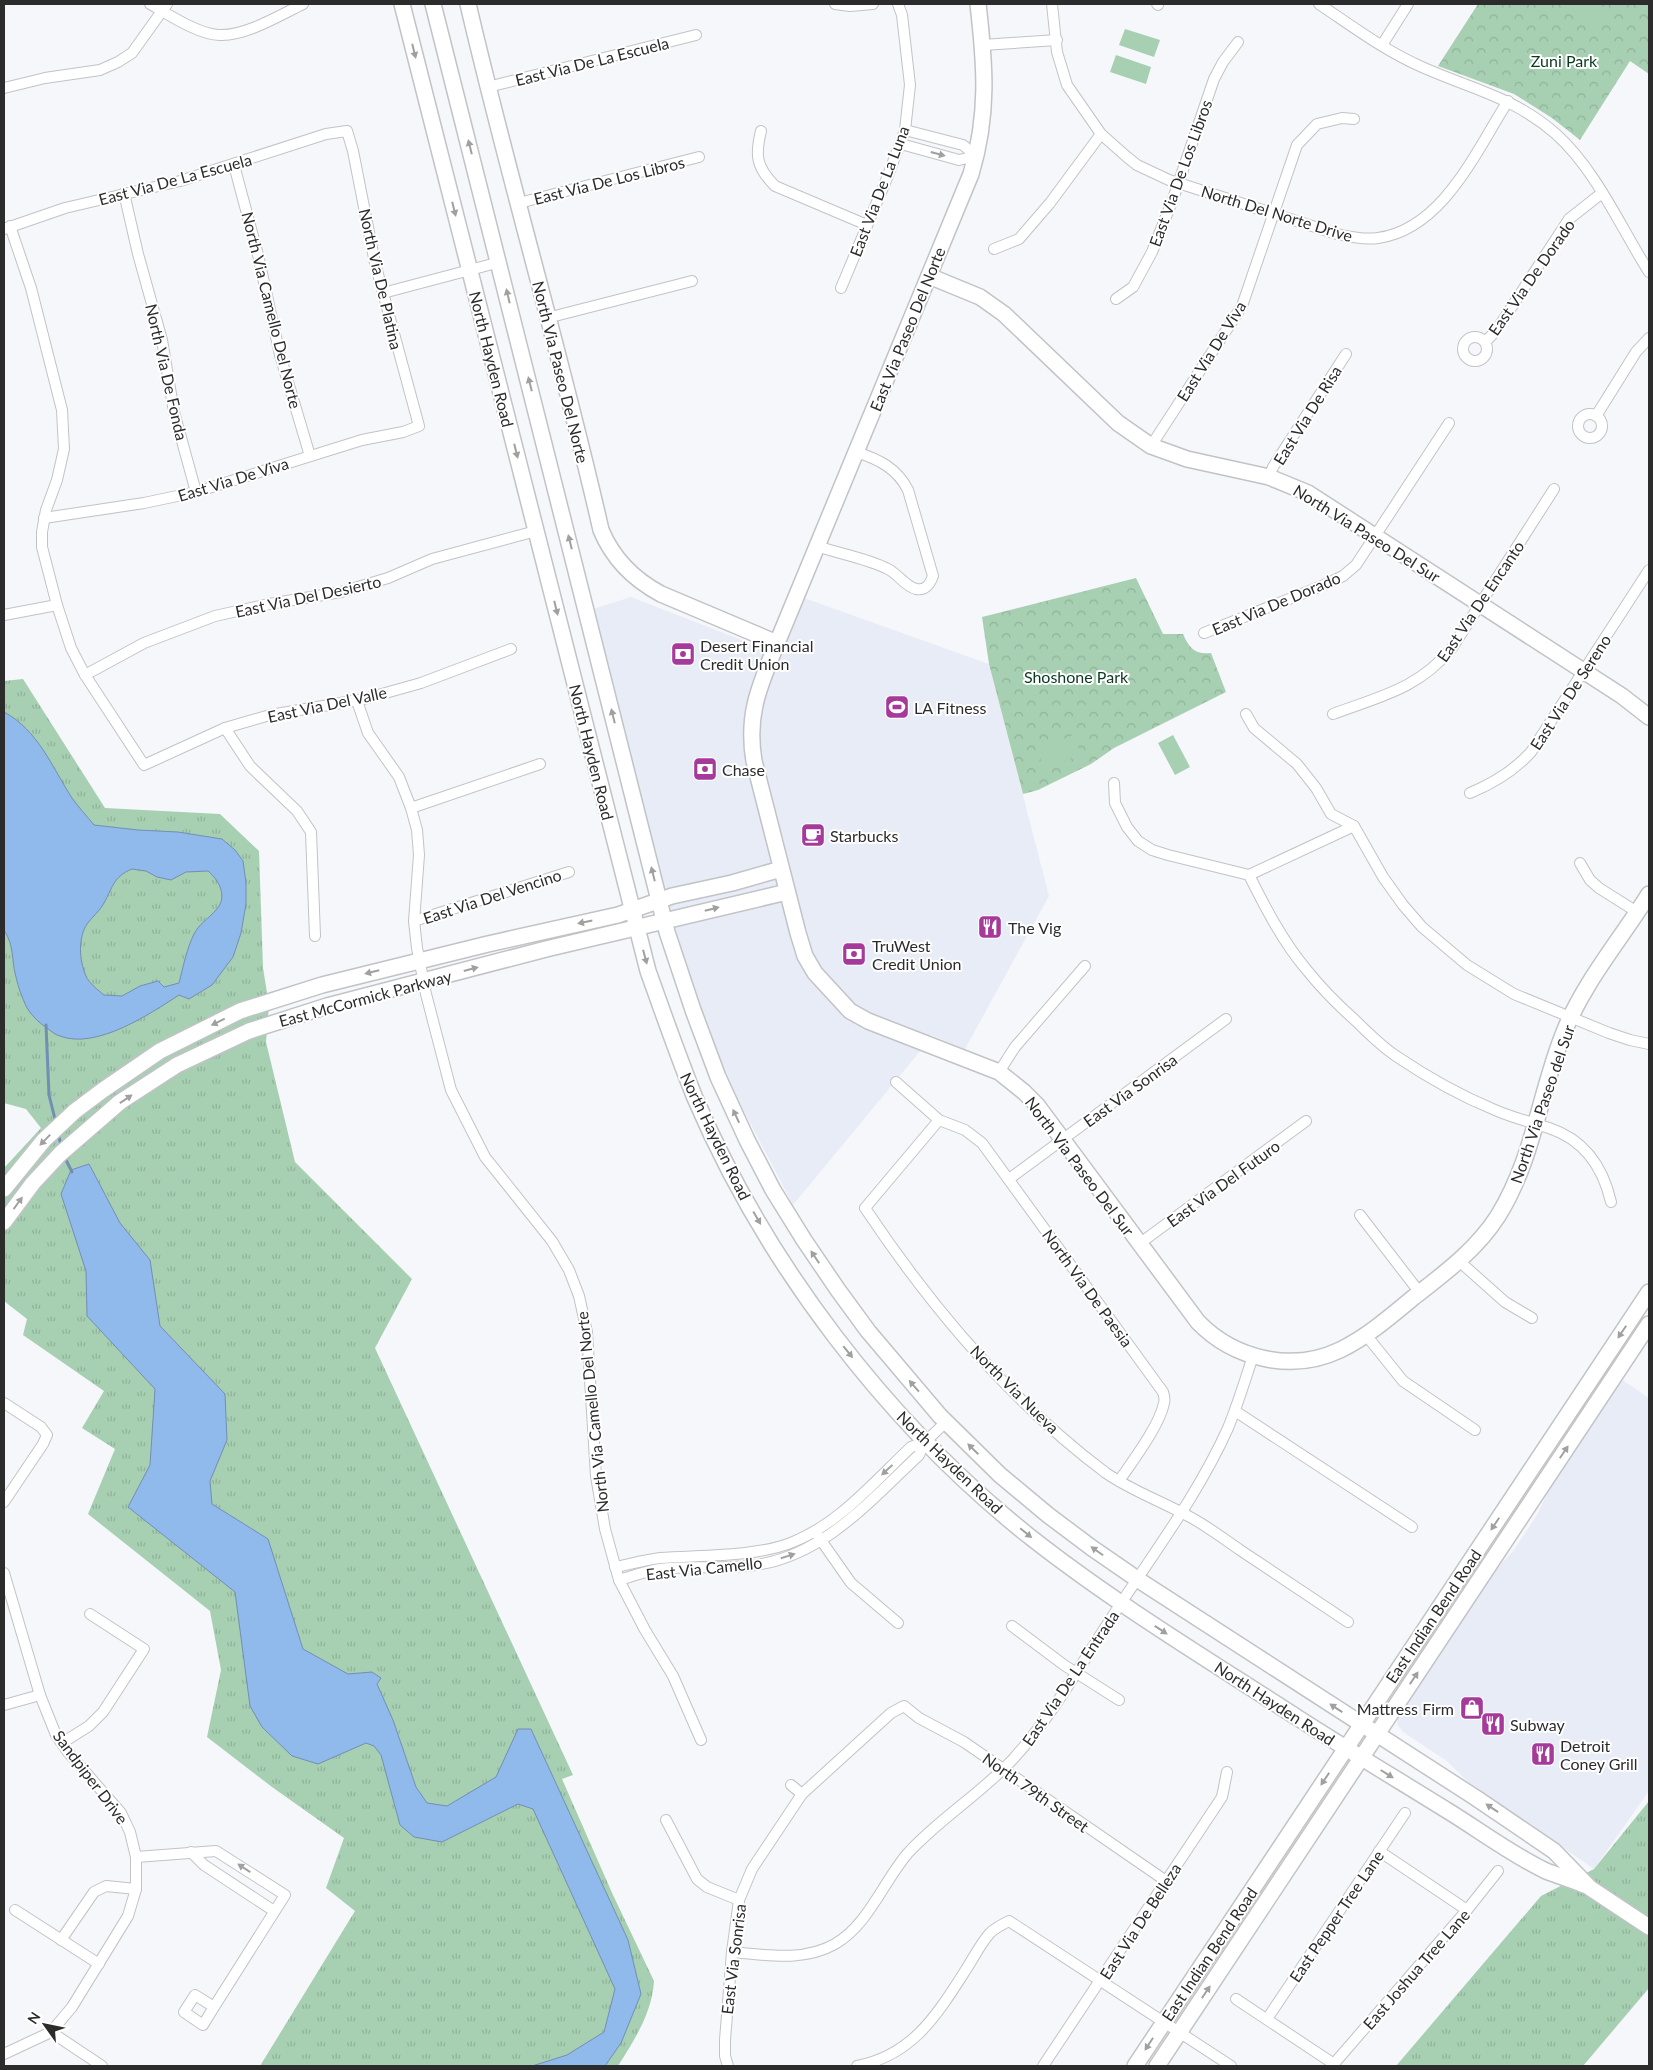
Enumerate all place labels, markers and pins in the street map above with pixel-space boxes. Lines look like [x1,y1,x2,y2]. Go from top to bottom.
place label: Desert Financial Credit Union [700,636,813,673]
bank icon: Desert Financial Credit Union [670,641,696,667]
sports icon: LA Fitness [884,694,910,720]
place label: LA Fitness [914,698,987,717]
bank icon: Chase [692,756,718,782]
place label: Chase [722,760,765,779]
cafe icon: Starbucks [800,822,826,848]
place label: Starbucks [830,826,898,845]
restaurant icon: The Vig [977,914,1003,940]
place label: The Vig [1008,918,1061,937]
place label: TruWest Credit Union [872,936,962,973]
bank icon: TruWest Credit Union [841,941,867,967]
shop icon: Mattress Firm [1459,1695,1485,1721]
place label: Mattress Firm [1357,1699,1454,1718]
restaurant icon: Subway [1480,1711,1506,1737]
place label: Subway [1510,1715,1566,1734]
place label: Detroit Coney Grill [1560,1736,1638,1773]
restaurant icon: Detroit Coney Grill [1530,1741,1556,1767]

